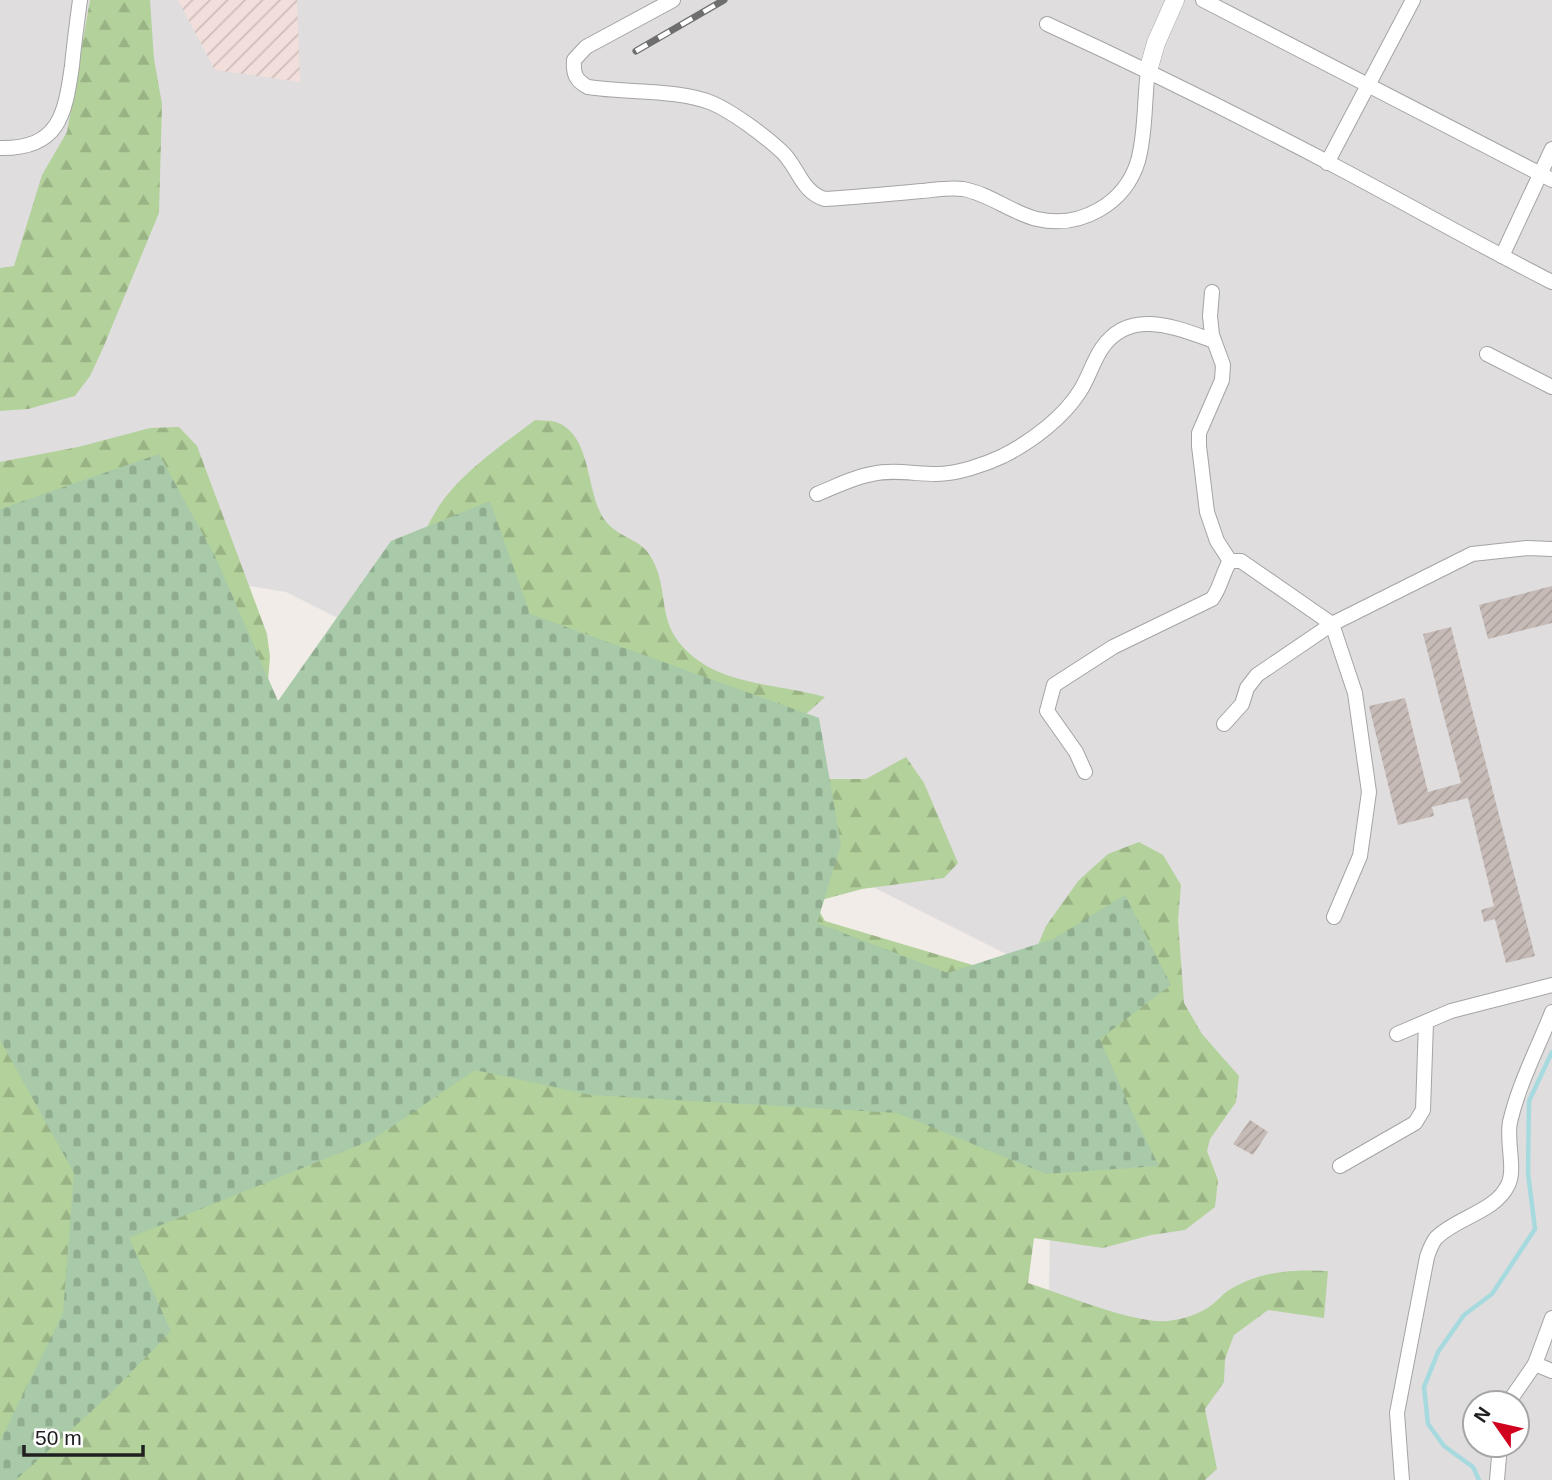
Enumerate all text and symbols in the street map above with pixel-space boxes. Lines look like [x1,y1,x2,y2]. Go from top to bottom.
north arrow [1461,1389,1531,1459]
text: N [1470,1403,1495,1426]
scale bar [24,1414,144,1458]
text: 50 m [35,1426,82,1449]

